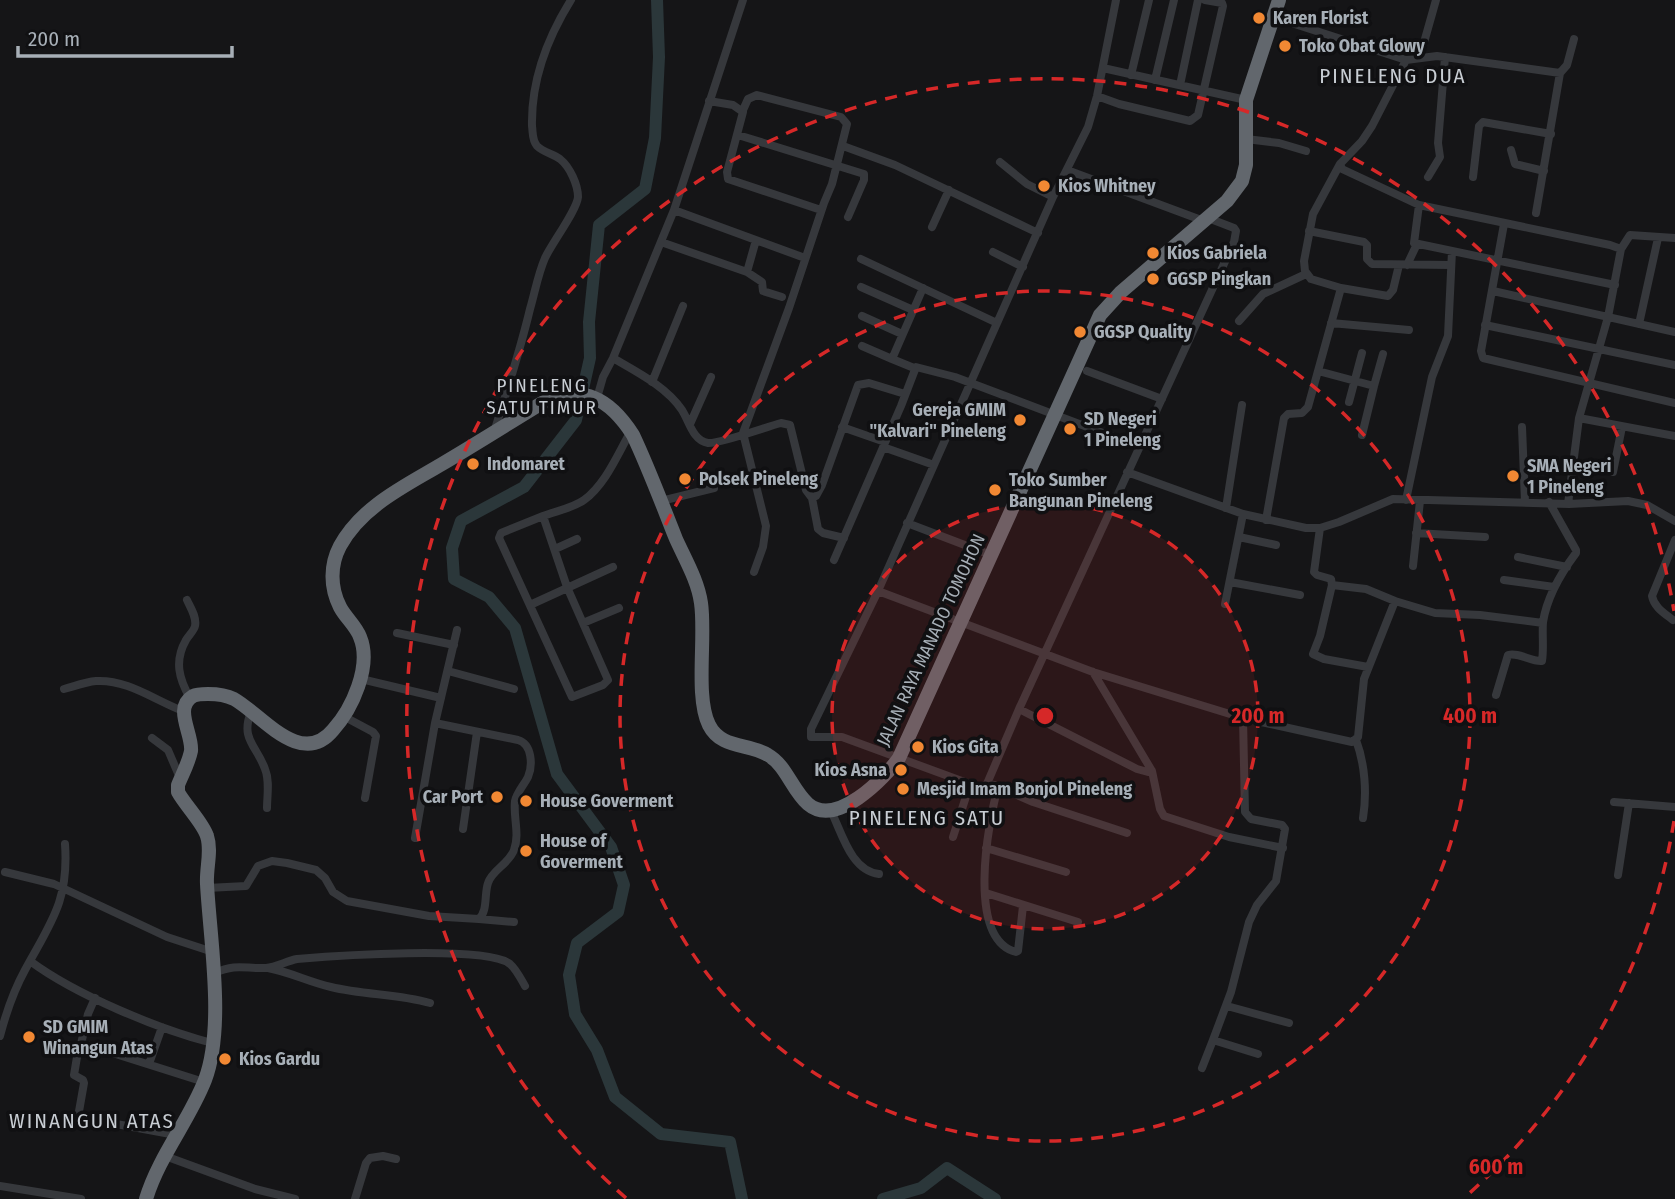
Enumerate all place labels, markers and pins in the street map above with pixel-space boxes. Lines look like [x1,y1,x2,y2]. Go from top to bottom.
place label: Karen Florist [1273,7,1369,29]
marker: Karen Florist [1251,10,1267,26]
place label: Toko Obat Glowy [1299,35,1425,57]
marker: Toko Obat Glowy [1277,38,1293,54]
place label: Kios Whitney [1058,175,1156,197]
marker: Kios Whitney [1036,178,1052,194]
place label: Kios Gabriela [1167,242,1267,264]
marker: Kios Gabriela [1145,245,1161,261]
place label: GGSP Pingkan [1167,268,1271,290]
marker: GGSP Pingkan [1145,271,1161,287]
place label: GGSP Quality [1094,321,1192,343]
marker: GGSP Quality [1072,324,1088,340]
place label: Gereja GMIM "Kalvari" Pineleng [870,399,1006,442]
place label: SD Negeri 1 Pineleng [1084,408,1161,451]
marker: Gereja GMIM "Kalvari" Pineleng [1012,412,1028,428]
marker: SD Negeri 1 Pineleng [1062,421,1078,437]
place label: Indomaret [487,453,566,475]
place label: SMA Negeri 1 Pineleng [1527,455,1611,498]
marker: Indomaret [465,456,481,472]
place label: Polsek Pineleng [699,468,818,490]
marker: SMA Negeri 1 Pineleng [1505,468,1521,484]
place label: Toko Sumber Bangunan Pineleng [1009,469,1152,512]
marker: Polsek Pineleng [677,471,693,487]
marker: Toko Sumber Bangunan Pineleng [987,482,1003,498]
centre of rings [1033,704,1057,728]
place label: Kios Gita [932,736,999,758]
marker: Kios Gita [910,739,926,755]
place label: Kios Asna [815,759,887,781]
marker: Kios Asna [893,762,909,778]
place label: Mesjid Imam Bonjol Pineleng [917,778,1132,800]
marker: Mesjid Imam Bonjol Pineleng [895,781,911,797]
place label: Car Port [423,786,484,808]
marker: Car Port [489,789,505,805]
place label: House Goverment [540,790,674,812]
marker: House Goverment [518,793,534,809]
place label: House of Goverment [540,830,623,873]
marker: House of Goverment [518,843,534,859]
place label: SD GMIM Winangun Atas [43,1016,153,1059]
marker: SD GMIM Winangun Atas [21,1029,37,1045]
place label: Kios Gardu [239,1048,320,1070]
marker: Kios Gardu [217,1051,233,1067]

